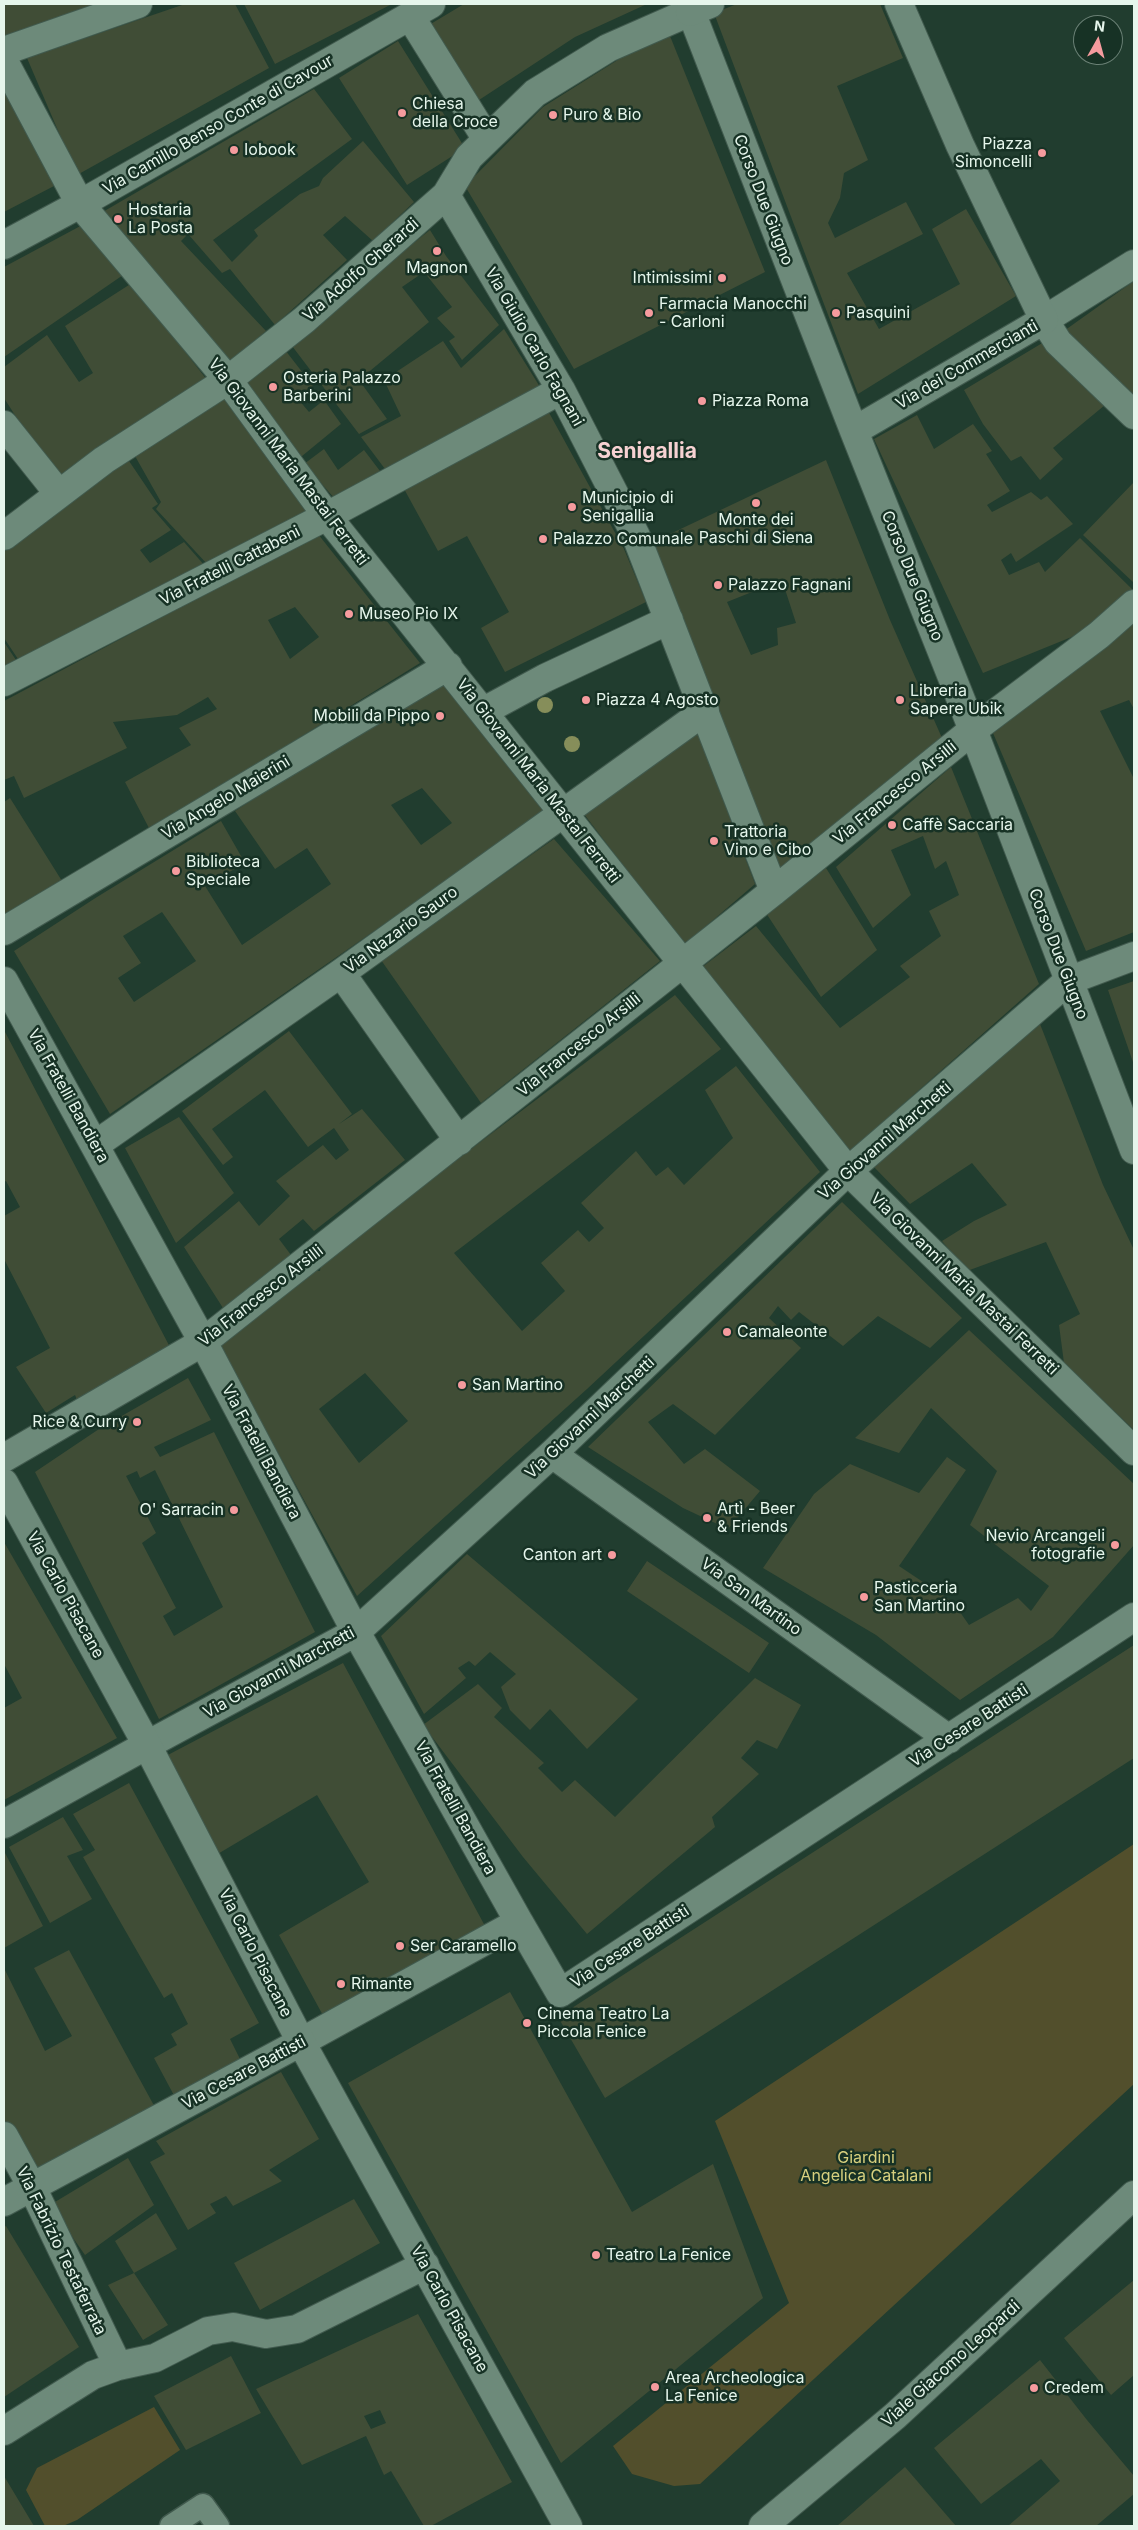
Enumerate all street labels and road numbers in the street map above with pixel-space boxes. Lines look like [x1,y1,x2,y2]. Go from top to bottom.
street label: Via Camillo Benso Conte di Cavour [99,51,337,199]
street label: Corso Due Giugno [729,132,797,268]
street label: Via Adolfo Gherardi [299,214,423,326]
street label: Via Giulio Carlo Fagnani [481,264,587,430]
street label: Via dei Commercianti [893,316,1041,414]
street label: Via Giovanni Maria Mastai Ferretti [204,355,372,569]
street label: Corso Due Giugno [877,508,947,644]
street label: Via Fratelli Cattabeni [157,522,303,610]
street label: Via Giovanni Maria Mastai Ferretti [452,675,624,887]
street label: Via Francesco Arsilli [830,737,960,849]
street label: Via Angelo Maierini [158,752,294,844]
street label: Via Nazario Sauro [341,882,461,978]
street label: Corso Due Giugno [1024,886,1092,1022]
street label: Via Francesco Arsilli [514,989,644,1101]
street label: Via Fratelli Bandiera [23,1026,113,1166]
street label: Via Giovanni Marchetti [815,1078,955,1204]
street label: Via Giovanni Maria Mastai Ferretti [866,1189,1062,1379]
street label: Via Francesco Arsilli [195,1241,327,1351]
street label: Via Giovanni Marchetti [521,1353,659,1483]
street label: Via Fratelli Bandiera [217,1381,305,1523]
street label: Via Carlo Pisacane [22,1528,108,1662]
street label: Via San Martino [697,1554,805,1640]
street label: Via Giovanni Marchetti [200,1623,358,1723]
street label: Via Cesare Battisti [906,1681,1032,1771]
street label: Via Fratelli Bandiera [410,1738,500,1878]
street label: Via Carlo Pisacane [214,1885,296,2021]
street label: Via Cesare Battisti [567,1902,693,1992]
street label: Via Cesare Battisti [179,2032,309,2114]
street label: Via Fabrizio Testaferrata [12,2164,110,2338]
street label: Via Carlo Pisacane [406,2242,492,2376]
street label: Viale Giacomo Leopardi [878,2297,1024,2431]

